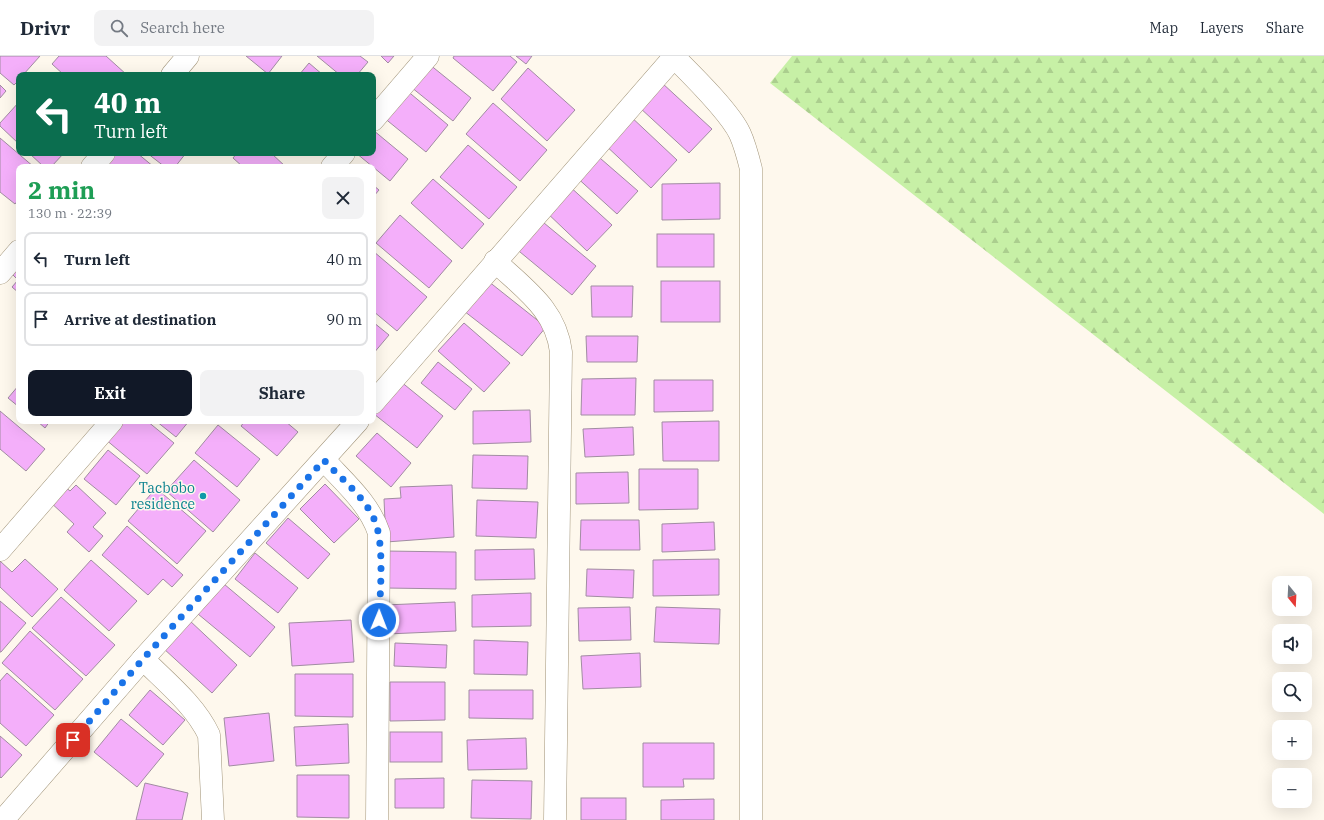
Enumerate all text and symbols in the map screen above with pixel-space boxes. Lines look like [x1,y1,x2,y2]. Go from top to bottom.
search box [94,10,374,46]
text: Drivr [20,16,70,40]
icon: search [108,17,130,39]
text: Search here [140,18,225,37]
text: Map [1150,19,1178,37]
text: Layers [1200,19,1244,37]
text: Share [1266,19,1304,37]
text: 40 m [94,84,161,121]
icon: left [28,88,80,140]
text: Turn left [94,120,168,143]
text: 2 min [28,174,95,206]
button: close [322,177,364,219]
text: 130 m · 22:39 [28,205,112,222]
icon: left [30,248,52,270]
text: Turn left [64,250,130,269]
text: 40 m [326,250,362,269]
icon: arrive [30,308,52,330]
text: Arrive at destination [64,310,216,329]
text: 90 m [326,310,362,329]
button: Exit [28,370,192,416]
button: Share [200,370,364,416]
place label: Tacbobo residence [131,479,195,513]
marker: Tacbobo residence [198,491,208,501]
north arrow [1272,576,1312,616]
map controls [1272,576,1312,808]
position arrow [358,599,400,641]
button: sound [1272,624,1312,664]
button: search [1272,672,1312,712]
button: + [1272,720,1312,760]
pin [56,723,90,757]
icon: arrive [62,729,84,751]
button: − [1272,768,1312,808]

